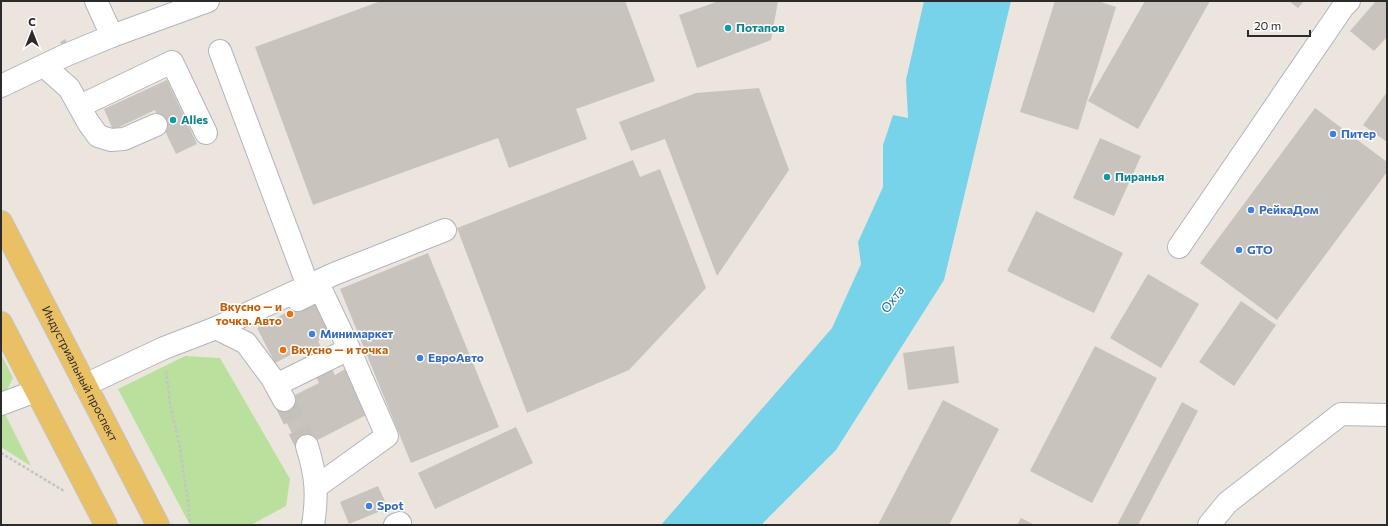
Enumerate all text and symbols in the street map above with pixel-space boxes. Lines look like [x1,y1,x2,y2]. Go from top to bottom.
north arrow [12,12,52,52]
scale bar [1248,12,1310,38]
text: С [28,15,36,28]
text: 20 m [1254,18,1281,32]
place label: Потапов [736,20,785,34]
marker: Потапов [723,23,733,33]
place label: Alles [181,112,208,126]
marker: Alles [168,115,178,125]
place label: Питер [1341,126,1376,140]
marker: Питер [1328,129,1338,139]
place label: Пиранья [1115,169,1164,183]
marker: Пиранья [1102,172,1112,182]
place label: РейкаДом [1259,202,1319,216]
marker: РейкаДом [1246,205,1256,215]
place label: GTO [1247,242,1273,256]
marker: GTO [1234,245,1244,255]
water label: Охта [877,282,908,316]
place label: Вкусно — и точка. Авто [216,299,282,327]
street label: Индустриальный проспект [40,303,122,444]
marker: Вкусно — и точка. Авто [285,309,295,319]
place label: Минимаркет [320,326,394,340]
marker: Минимаркет [307,329,317,339]
place label: Вкусно — и точка [291,342,388,356]
marker: Вкусно — и точка [278,345,288,355]
place label: ЕвроАвто [428,350,484,364]
marker: ЕвроАвто [415,353,425,363]
place label: Spot [377,498,404,512]
marker: Spot [364,501,374,511]

